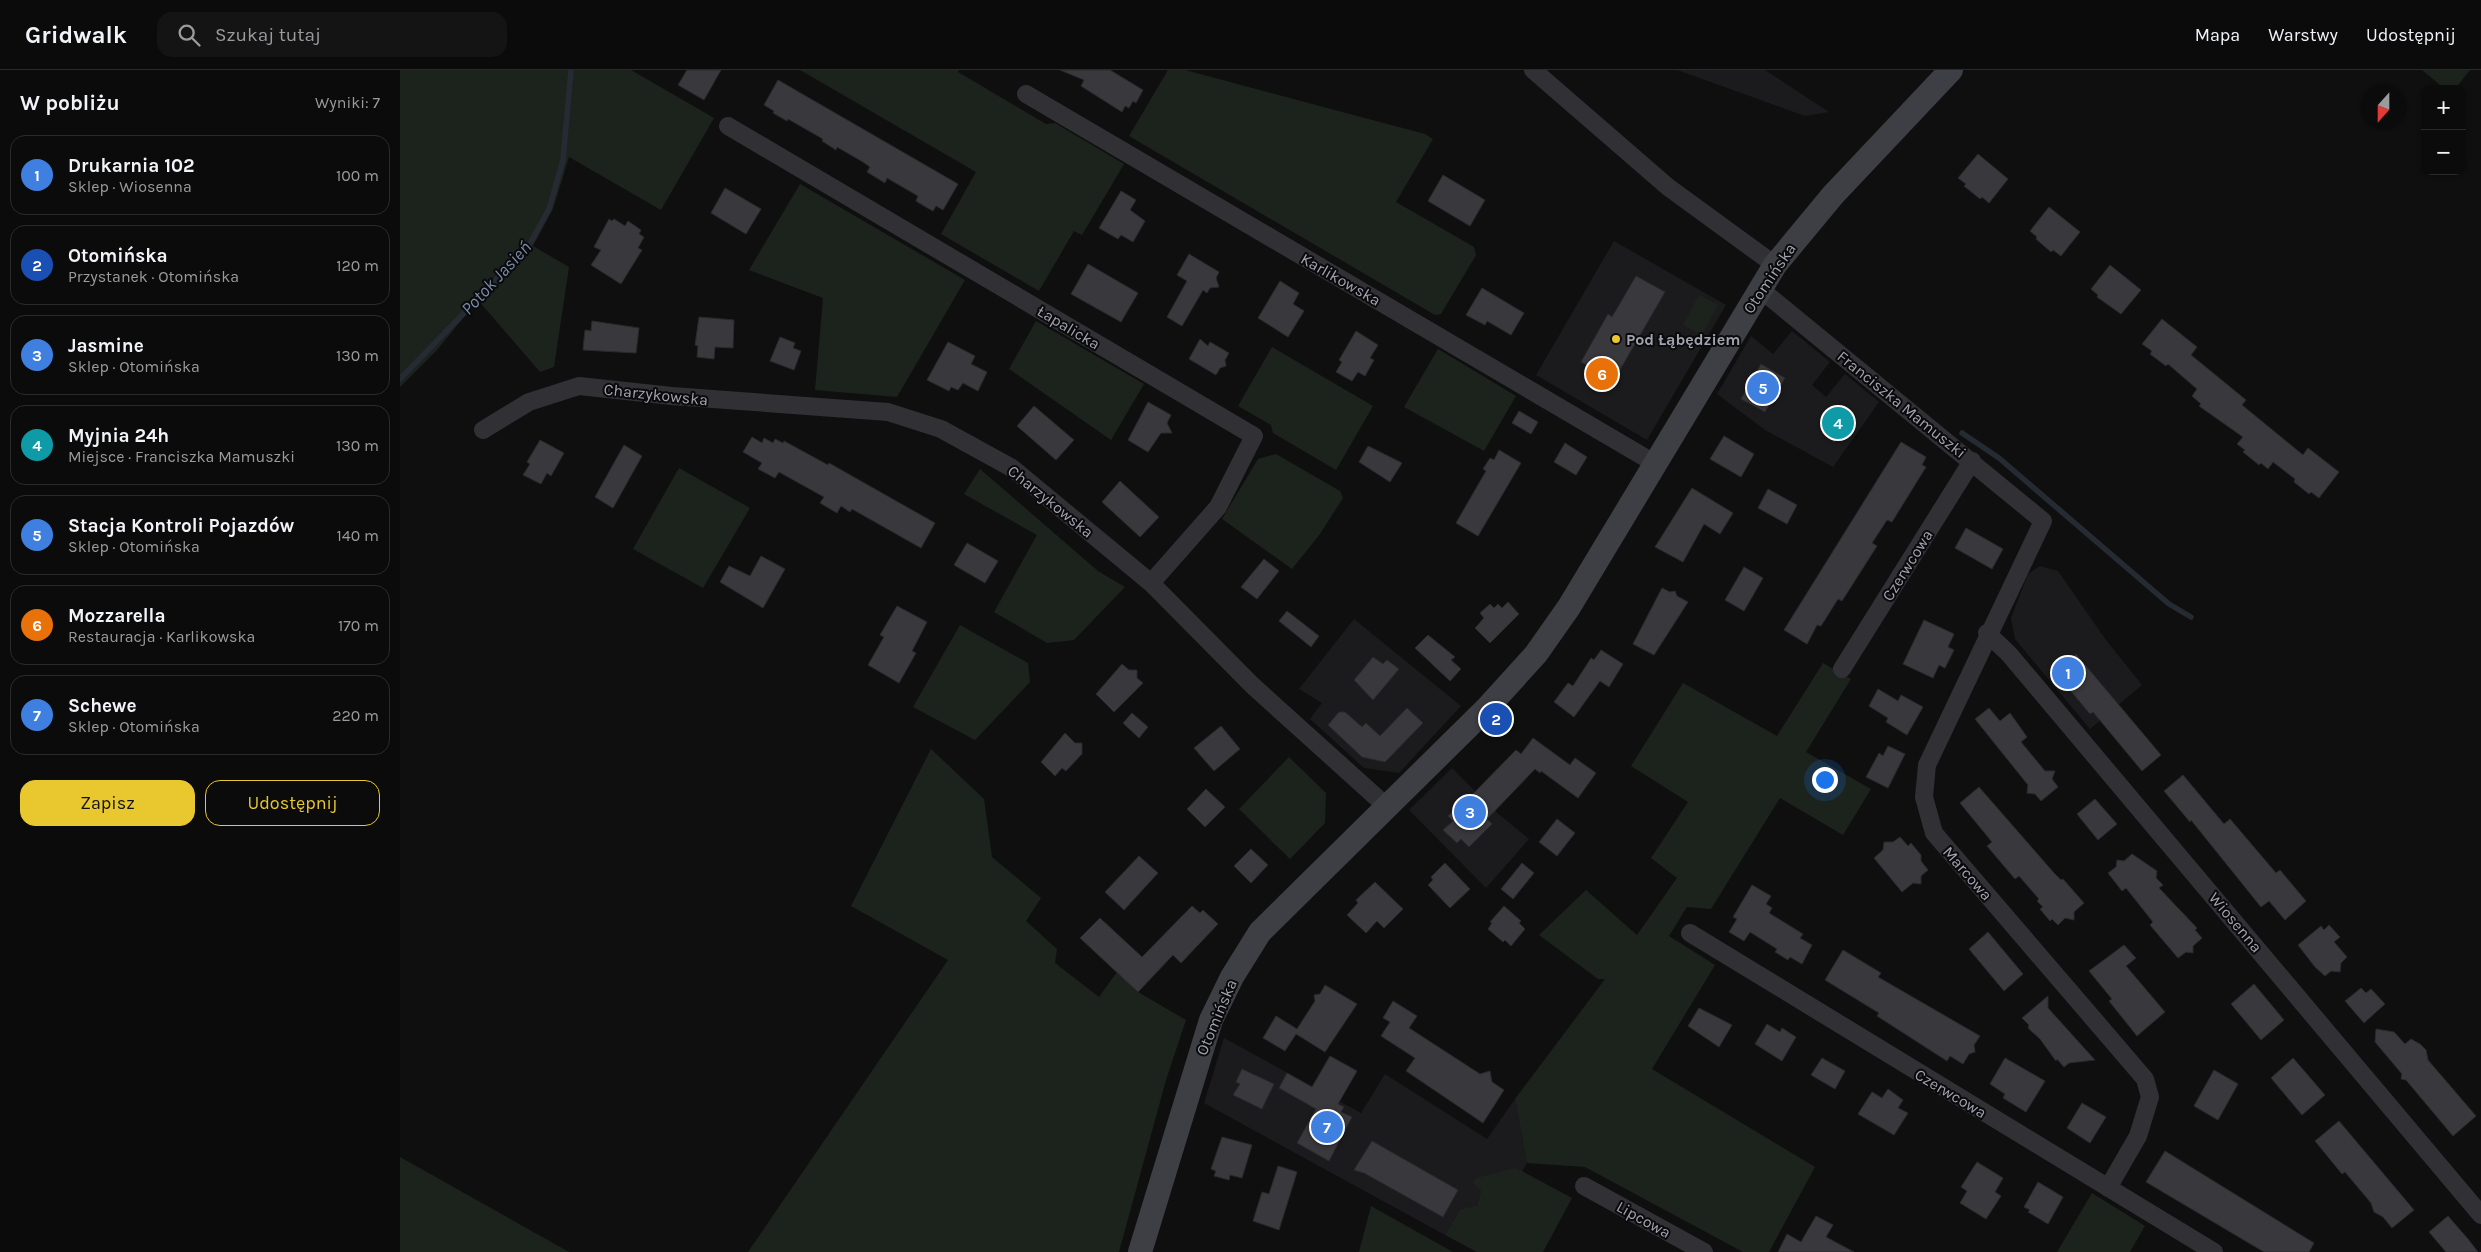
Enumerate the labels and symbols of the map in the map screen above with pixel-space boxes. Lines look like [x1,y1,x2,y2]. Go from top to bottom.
north arrow [2361,85,2406,130]
water label: Potok Jasień [456,237,536,319]
street label: Otomińska [1739,240,1800,317]
street label: Karlikowska [1297,249,1384,310]
street label: Łapalicka [1034,301,1104,354]
place label: Pod Łąbędziem [1626,330,1740,349]
marker: Pod Łąbędziem [1610,333,1622,345]
street label: Franciszka Mamuszki [1834,347,1970,462]
pin: 6 [1586,355,1618,393]
pin: 5 [1747,369,1779,407]
street label: Charzykowska [603,380,709,409]
pin: 4 [1822,404,1854,442]
street label: Charzykowska [1004,461,1097,542]
street label: Czerwcowa [1878,526,1937,604]
pin: 1 [2052,654,2084,692]
pin: 2 [1480,700,1512,738]
your location [1812,767,1838,793]
pin: 3 [1454,793,1486,831]
street label: Marcowa [1939,842,1996,904]
street label: Wiosenna [2205,888,2266,956]
street label: Otomińska [1192,976,1241,1058]
street label: Czerwcowa [1911,1065,1990,1122]
pin: 7 [1311,1108,1343,1146]
street label: Lipcowa [1613,1197,1674,1242]

